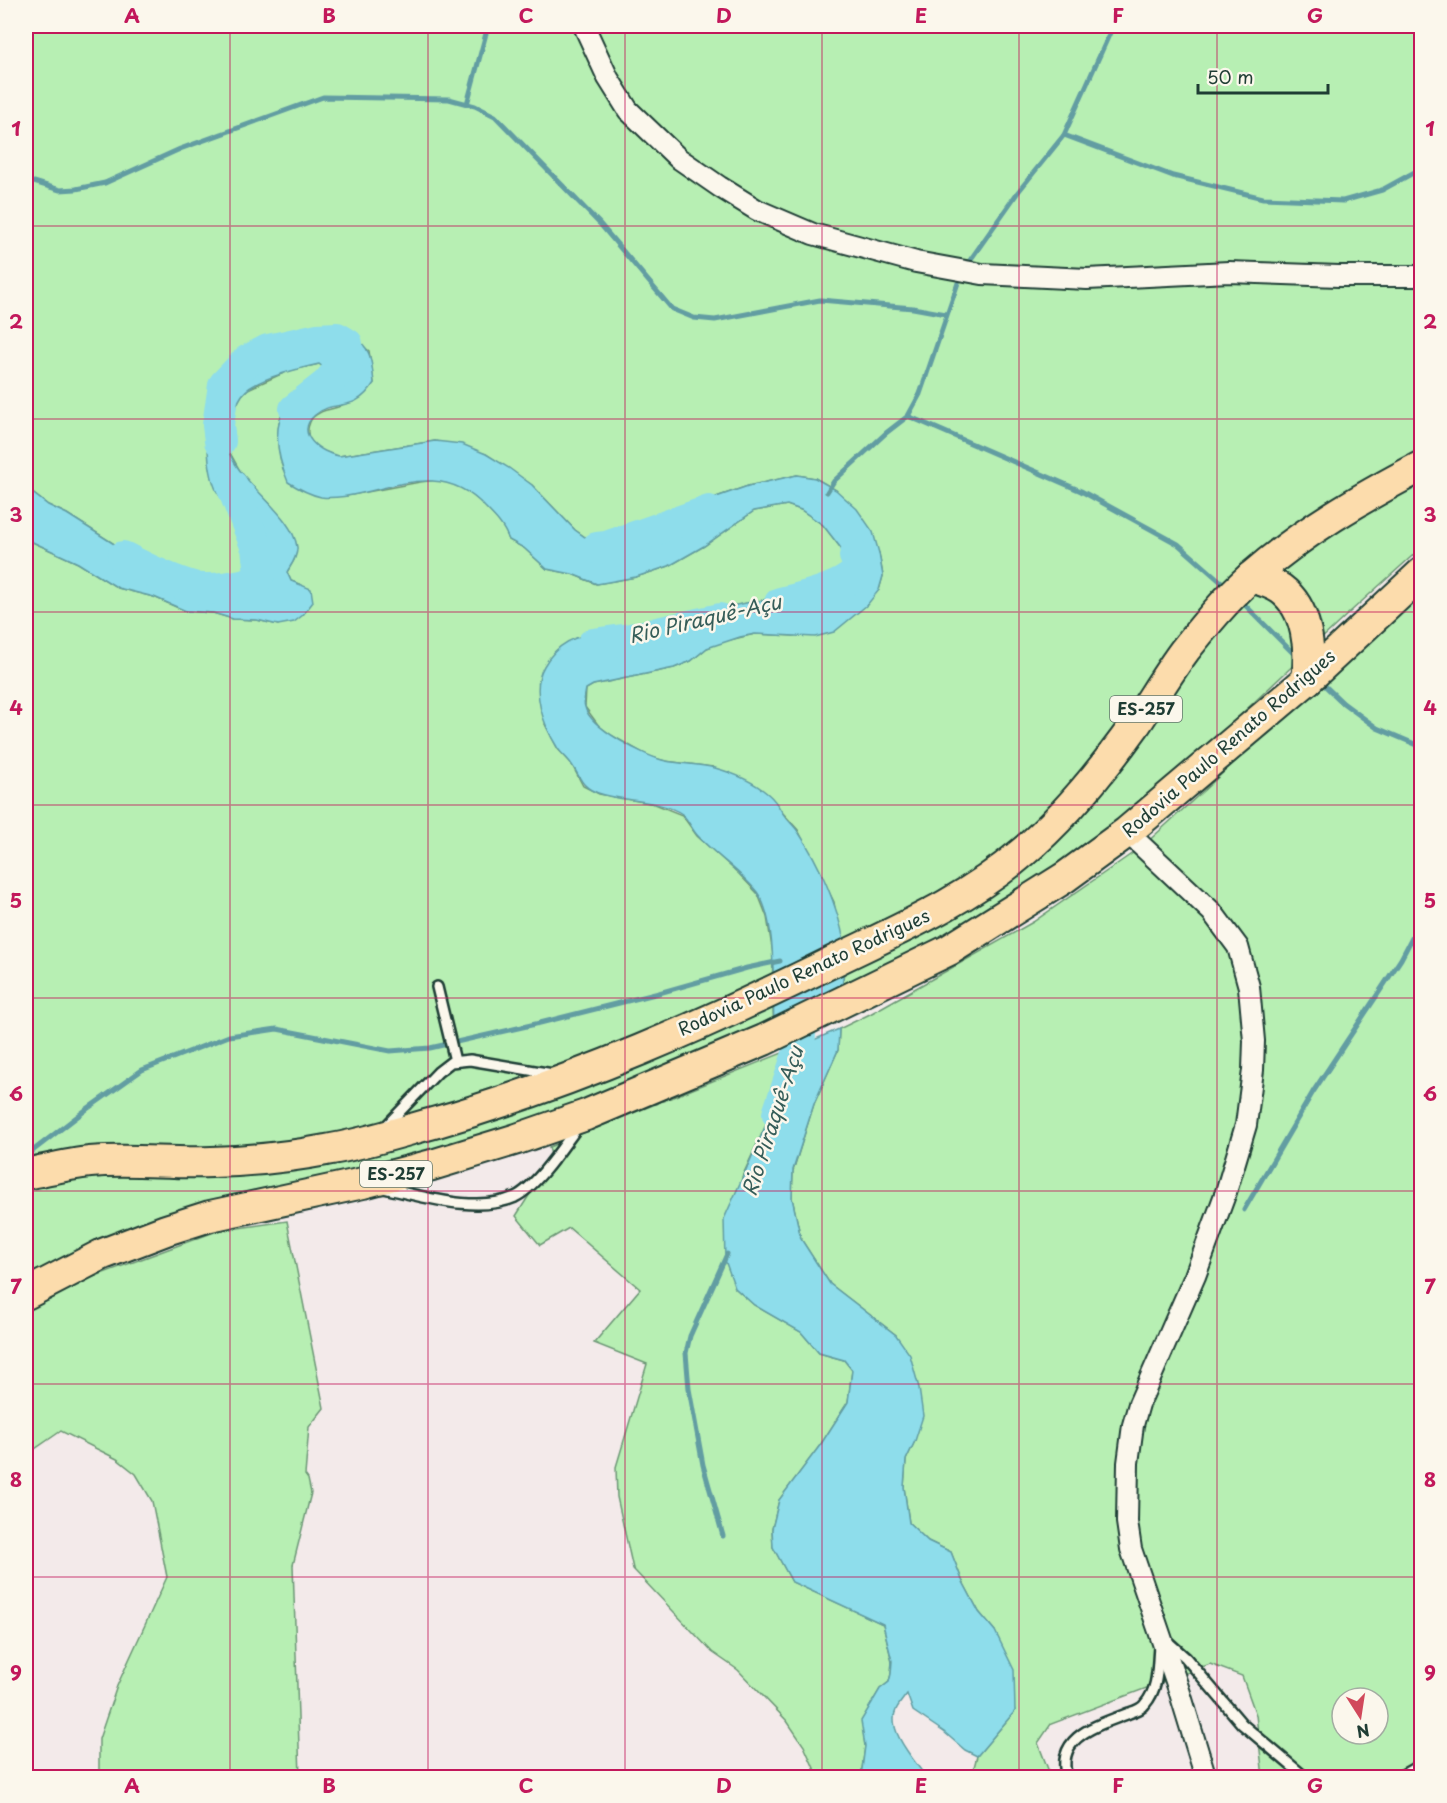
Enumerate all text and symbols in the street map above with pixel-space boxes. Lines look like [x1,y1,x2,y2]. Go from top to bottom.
text: A [124,0,140,30]
text: B [322,0,336,30]
text: C [518,0,534,30]
text: D [716,0,732,30]
text: E [915,0,927,30]
text: F [1112,0,1124,30]
text: G [1307,0,1323,30]
scale bar [1198,57,1328,95]
text: 50 m [1207,63,1254,90]
text: 1 [11,113,21,143]
text: 1 [1425,113,1435,143]
text: 2 [9,306,23,336]
text: 2 [1423,306,1437,336]
text: 3 [9,499,23,529]
text: 3 [1423,499,1437,529]
water label: Rio Piraquê-Açu [626,586,785,650]
street label: Rodovia Paulo Renato Rodrigues [1115,642,1341,843]
text: 4 [9,692,23,722]
text: 4 [1423,692,1437,722]
road number: ES-257 [1110,696,1182,722]
text: 5 [10,885,22,915]
text: 5 [1424,885,1436,915]
street label: Rodovia Paulo Renato Rodrigues [673,901,934,1042]
water label: Rio Piraquê-Açu [734,1041,811,1199]
text: 6 [9,1078,23,1108]
text: 6 [1423,1078,1437,1108]
road number: ES-257 [360,1161,432,1187]
text: 7 [10,1271,22,1301]
text: 7 [1424,1271,1436,1301]
text: 8 [10,1464,22,1494]
text: 8 [1424,1464,1436,1494]
text: 9 [10,1657,22,1687]
text: 9 [1424,1657,1436,1687]
north arrow [1330,1686,1390,1746]
text: N [1355,1719,1372,1745]
text: A [124,1770,140,1800]
text: B [322,1770,336,1800]
text: C [518,1770,534,1800]
text: D [716,1770,732,1800]
text: E [915,1770,927,1800]
text: F [1112,1770,1124,1800]
text: G [1307,1770,1323,1800]

